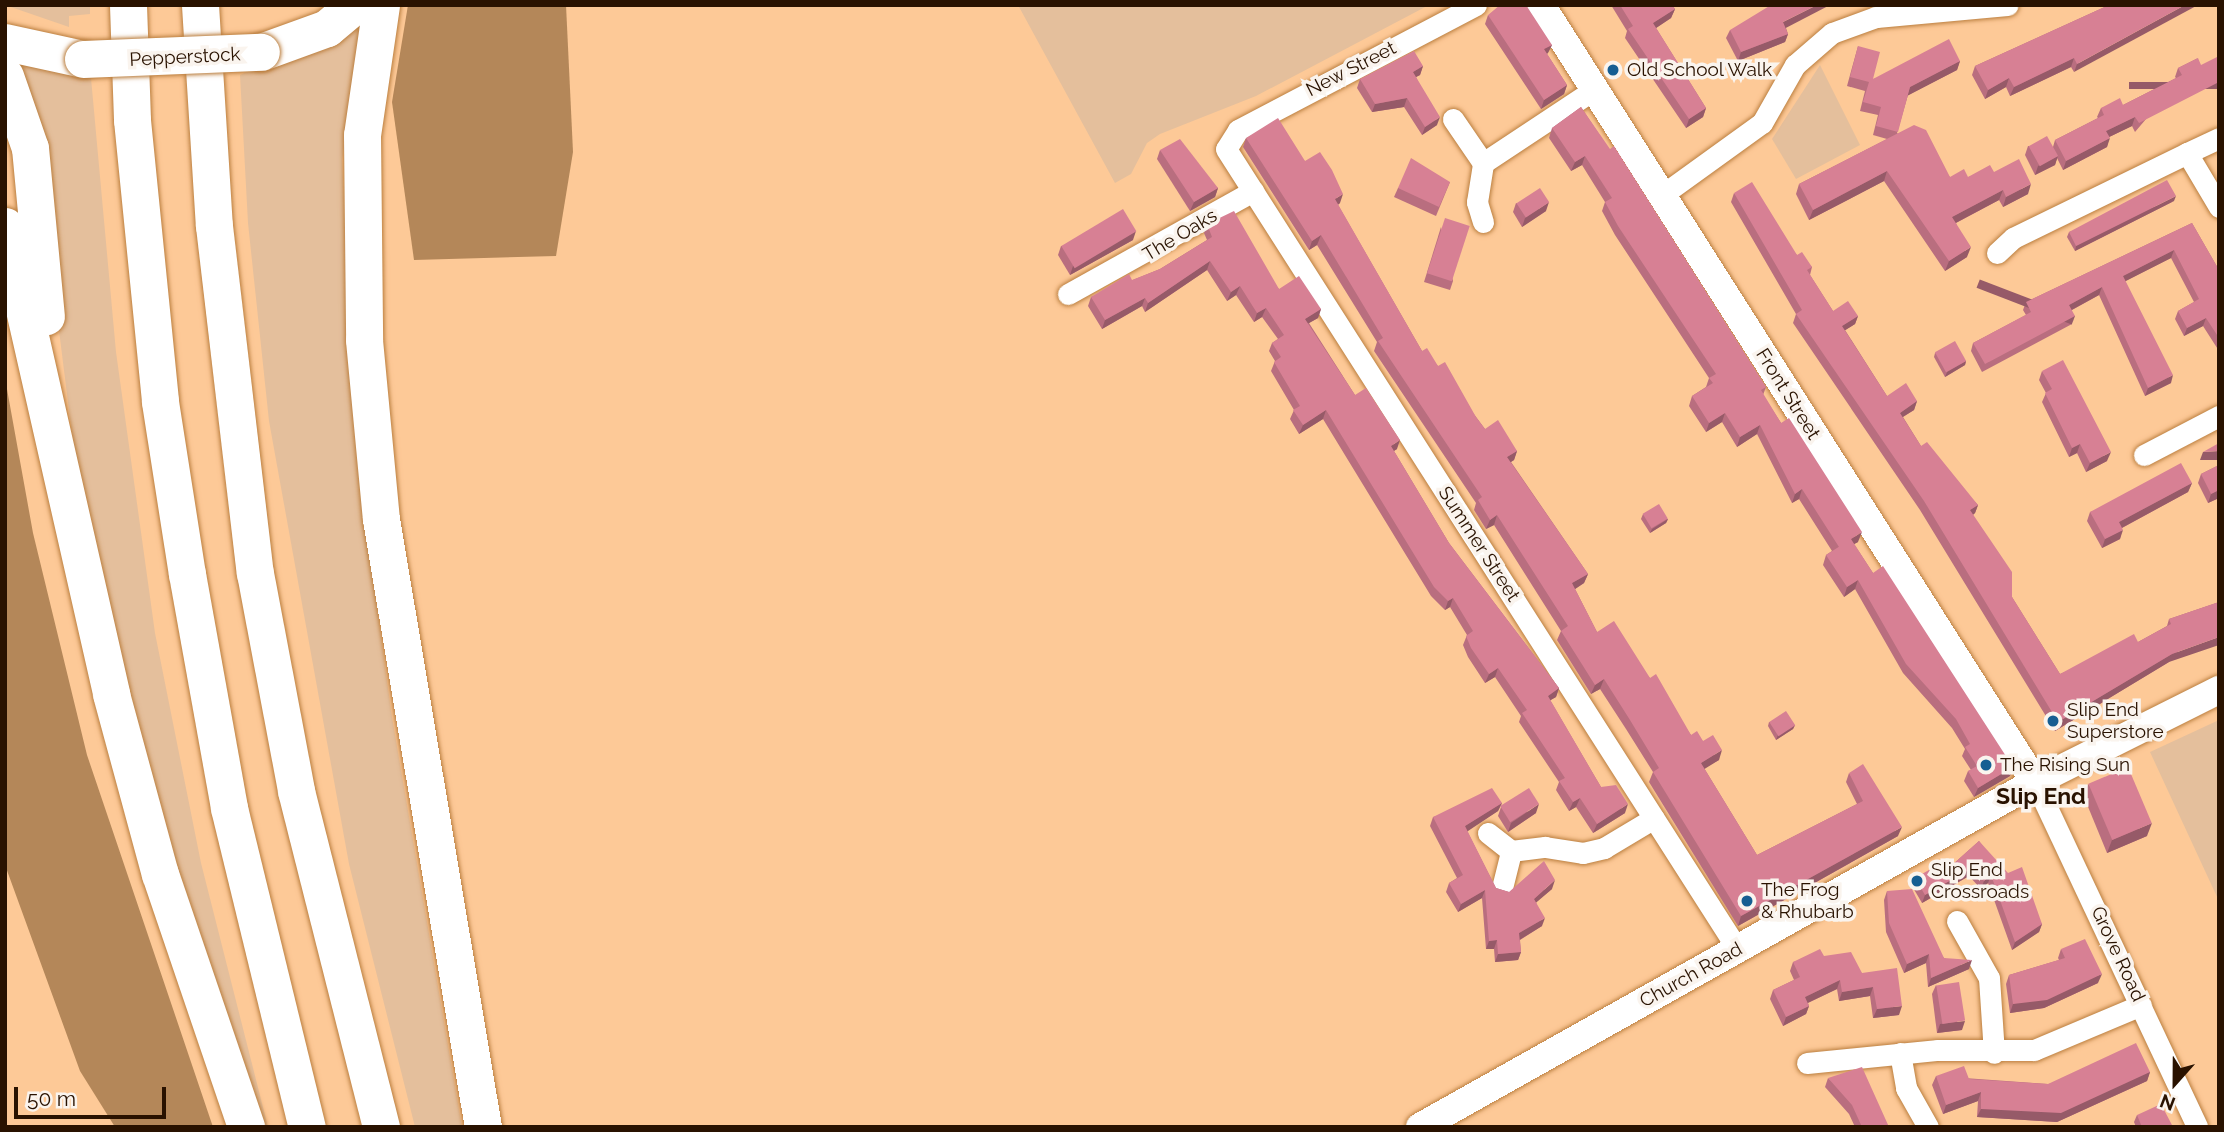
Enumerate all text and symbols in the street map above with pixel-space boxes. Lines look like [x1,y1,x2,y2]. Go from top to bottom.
street label: New Street [1302,37,1400,101]
street label: Pepperstock [129,43,241,71]
place label: Old School Walk [1627,59,1773,81]
marker: Old School Walk [1605,62,1621,78]
street label: The Oaks [1139,204,1221,266]
street label: Front Street [1751,344,1825,444]
street label: Summer Street [1433,482,1525,606]
place label: Slip End Superstore [2067,699,2164,743]
marker: Slip End Superstore [2045,713,2061,729]
place label: The Rising Sun [2000,754,2130,776]
marker: The Rising Sun [1978,757,1994,773]
district label: Slip End [1996,782,2086,810]
place label: Slip End Crossroads [1931,859,2029,903]
marker: Slip End Crossroads [1909,873,1925,889]
place label: The Frog & Rhubarb [1761,879,1854,923]
marker: The Frog & Rhubarb [1739,893,1755,909]
street label: Grove Road [2086,903,2150,1005]
street label: Church Road [1636,937,1746,1013]
north arrow [2140,1048,2210,1118]
scale bar [18,1072,170,1116]
text: 50 m [27,1086,76,1111]
text: N [2157,1090,2178,1115]

